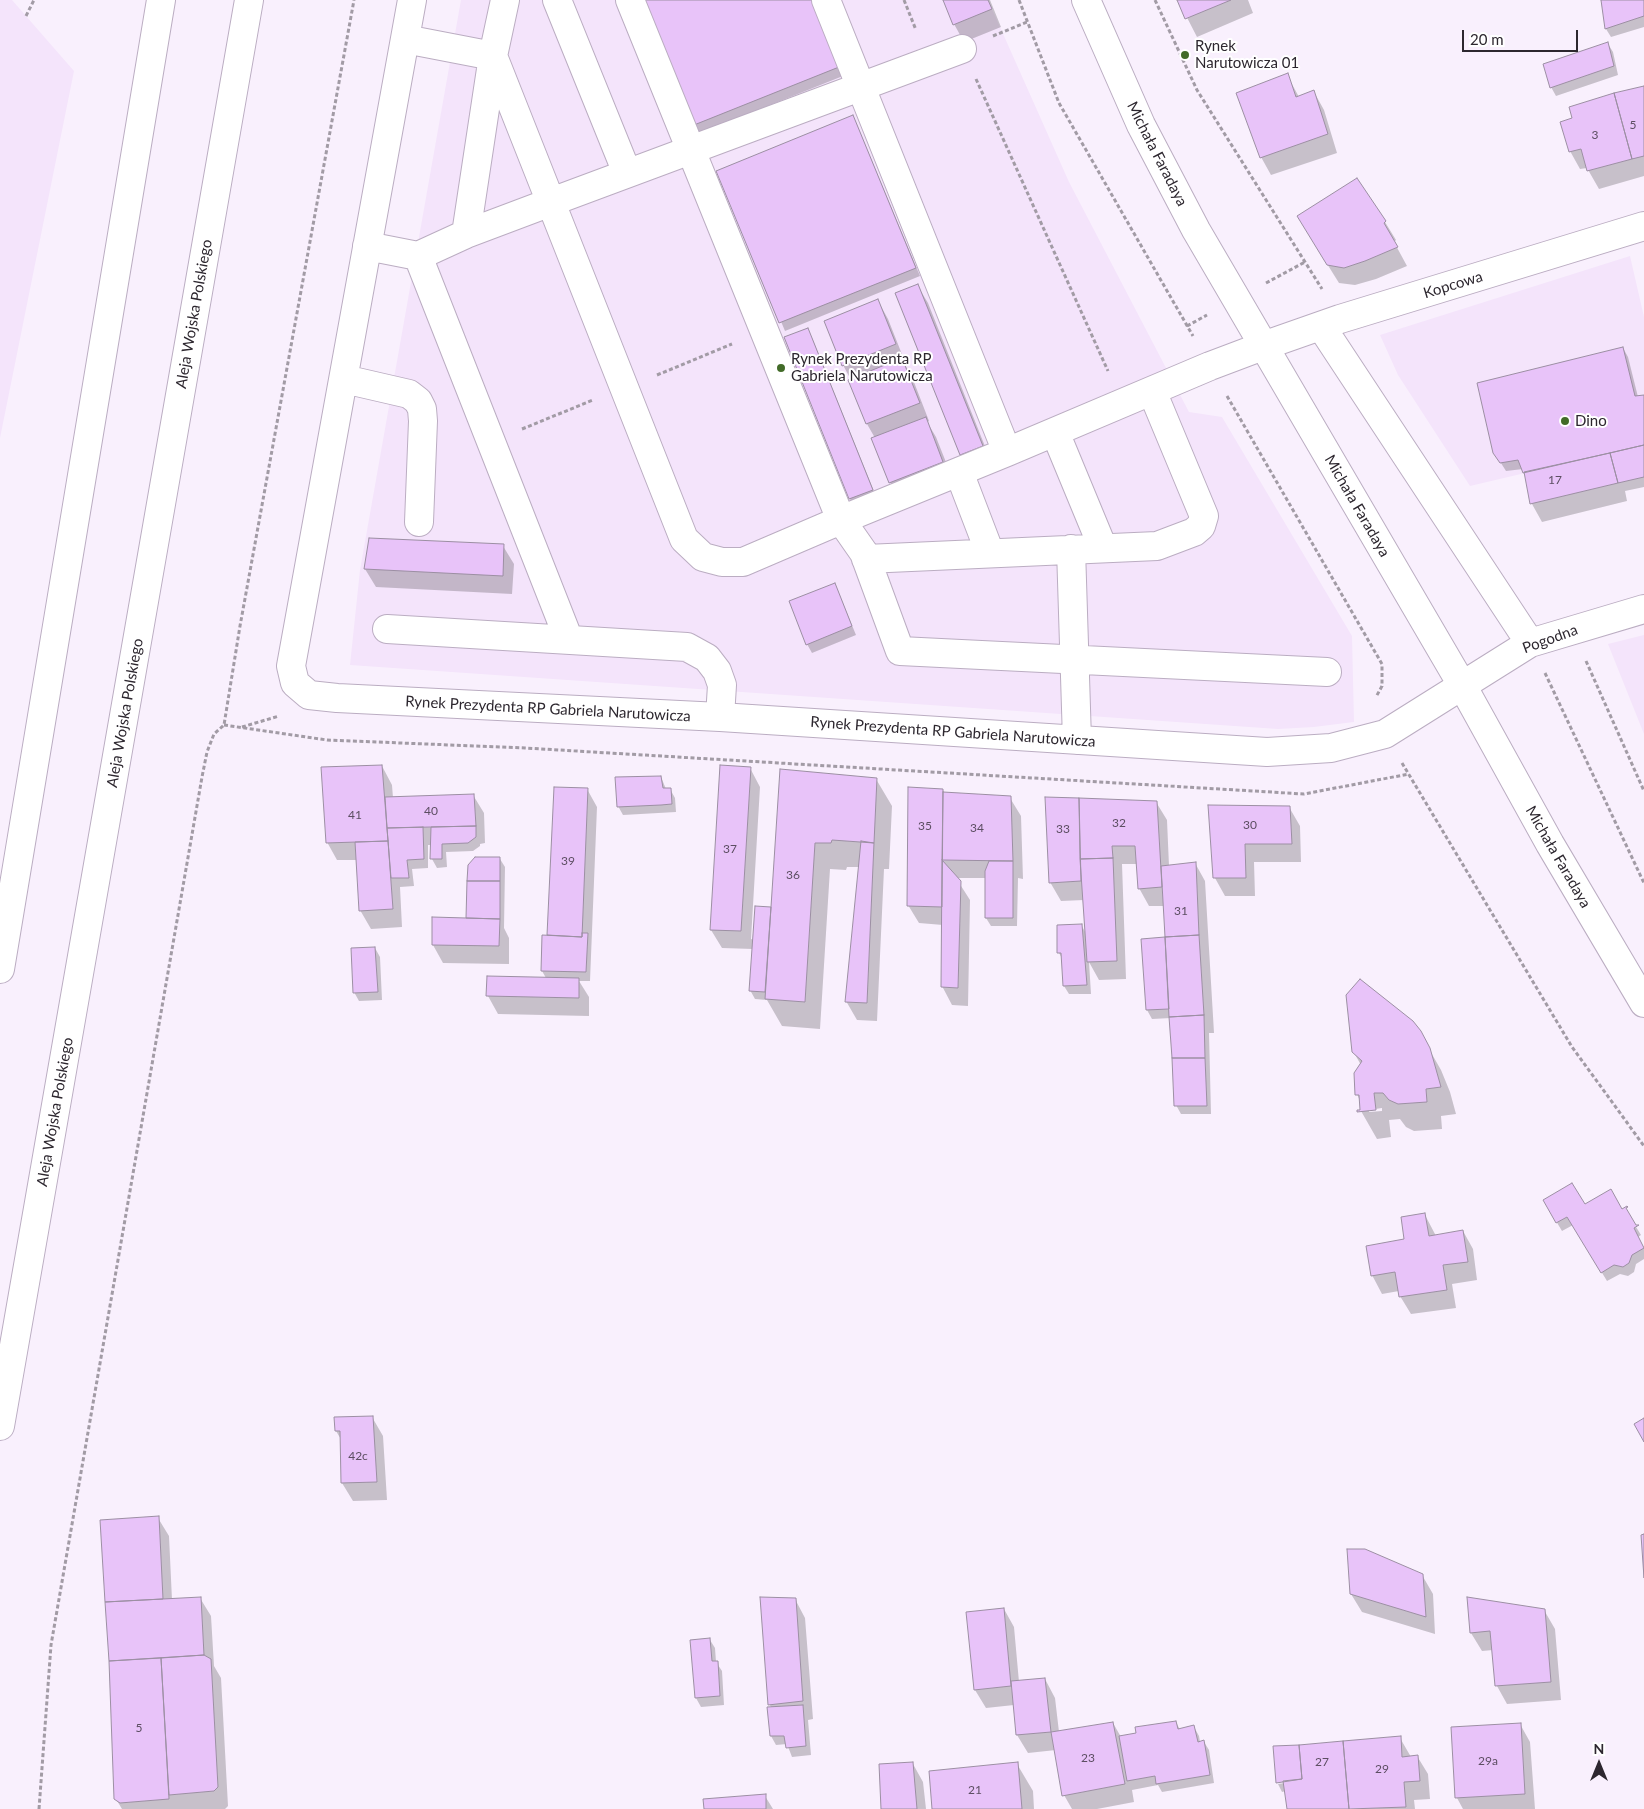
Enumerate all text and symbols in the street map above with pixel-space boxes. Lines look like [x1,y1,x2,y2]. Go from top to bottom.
scale bar [1464,20,1580,52]
text: 20 m [1470,30,1504,48]
place label: Rynek Narutowicza 01 [1195,37,1299,72]
marker: Rynek Narutowicza 01 [1179,49,1191,61]
street label: Michała Faradaya [1123,99,1191,209]
house number: 5 [1630,118,1636,132]
house number: 3 [1592,128,1598,142]
street label: Aleja Wojska Polskiego [172,238,216,390]
street label: Kopcowa [1421,267,1485,303]
place label: Rynek Prezydenta RP Gabriela Narutowicza [791,350,933,385]
marker: Rynek Prezydenta RP Gabriela Narutowicza [775,362,787,374]
place label: Dino [1575,412,1607,430]
marker: Dino [1559,415,1571,427]
street label: Michała Faradaya [1321,452,1393,560]
house number: 17 [1548,473,1562,487]
street label: Pogodna [1520,621,1580,657]
street label: Aleja Wojska Polskiego [103,637,147,789]
street label: Rynek Prezydenta RP Gabriela Narutowicza [405,693,691,725]
street label: Rynek Prezydenta RP Gabriela Narutowicza [810,713,1096,751]
street label: Michała Faradaya [1522,803,1594,911]
house number: 40 [424,804,438,818]
house number: 41 [348,808,362,822]
house number: 32 [1112,816,1126,830]
house number: 30 [1243,818,1257,832]
house number: 35 [918,819,932,833]
house number: 34 [970,821,984,835]
house number: 33 [1056,822,1070,836]
house number: 37 [723,842,737,856]
house number: 39 [561,854,575,868]
house number: 36 [786,868,800,882]
house number: 31 [1174,904,1188,918]
street label: Aleja Wojska Polskiego [33,1036,77,1188]
house number: 42c [348,1449,368,1463]
house number: 5 [136,1721,142,1735]
north arrow [1574,1739,1624,1789]
text: N [1594,1740,1604,1757]
house number: 23 [1081,1751,1095,1765]
house number: 29a [1478,1754,1498,1768]
house number: 27 [1315,1755,1329,1769]
house number: 29 [1375,1762,1389,1776]
house number: 21 [968,1783,982,1797]

